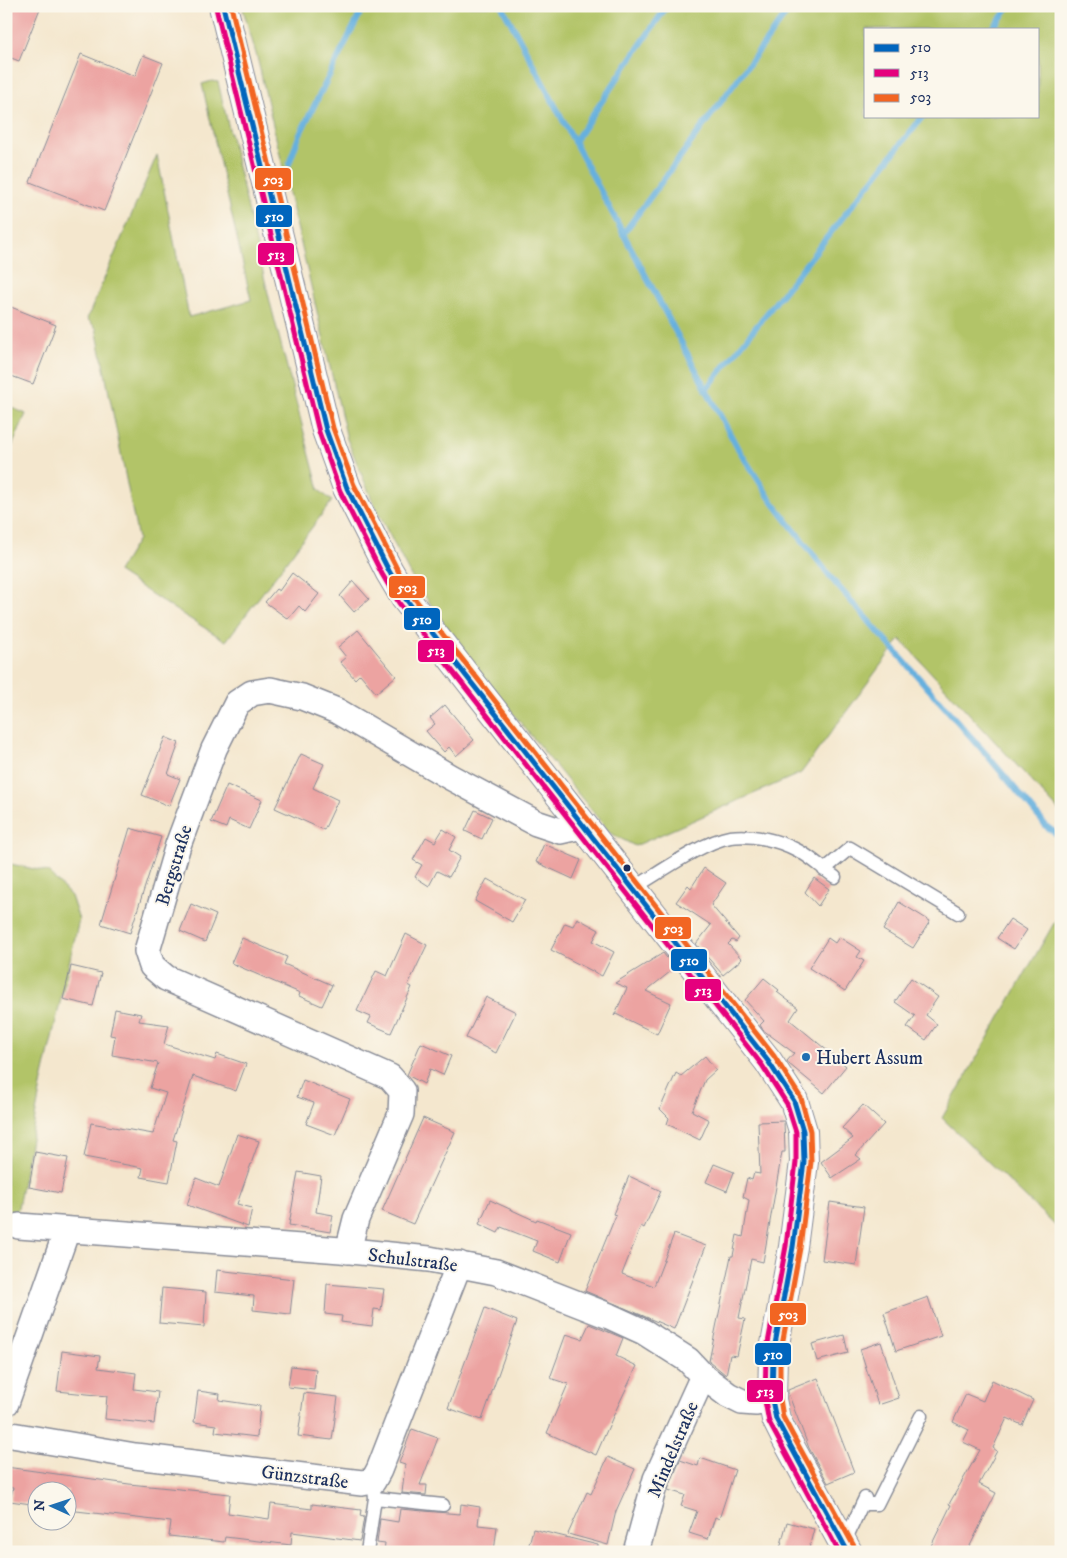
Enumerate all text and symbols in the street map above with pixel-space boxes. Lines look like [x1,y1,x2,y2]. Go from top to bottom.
legend [864,28,1040,118]
text: 510 [910,38,931,57]
text: 513 [910,64,929,83]
text: 503 [910,88,931,107]
line badge: 503 [254,167,292,191]
text: 503 [262,171,283,189]
line badge: 510 [255,204,293,228]
text: 510 [263,208,284,226]
line badge: 513 [257,242,295,266]
text: 513 [266,246,285,264]
line badge: 503 [388,575,426,599]
text: 503 [396,579,417,597]
line badge: 510 [403,607,441,631]
text: 510 [411,611,432,629]
line badge: 513 [417,639,455,663]
text: 513 [426,642,445,660]
street label: Bergstraße [151,822,198,909]
unlabelled marker [622,863,632,873]
line badge: 503 [654,916,692,940]
text: 503 [662,920,683,938]
line badge: 510 [670,948,708,972]
text: 510 [678,952,699,970]
line badge: 513 [684,978,722,1002]
text: 513 [693,982,712,1000]
place label: Hubert Assum [816,1047,923,1070]
marker: Hubert Assum [800,1051,812,1063]
street label: Schulstraße [367,1244,459,1277]
line badge: 503 [769,1302,807,1326]
text: 503 [777,1306,798,1324]
line badge: 510 [754,1342,792,1366]
text: 510 [762,1346,783,1364]
line badge: 513 [746,1379,784,1403]
text: 513 [755,1383,774,1401]
street label: Mindelstraße [643,1398,704,1501]
street label: Günzstraße [260,1461,350,1494]
north arrow [28,1480,78,1530]
text: N [31,1499,49,1512]

